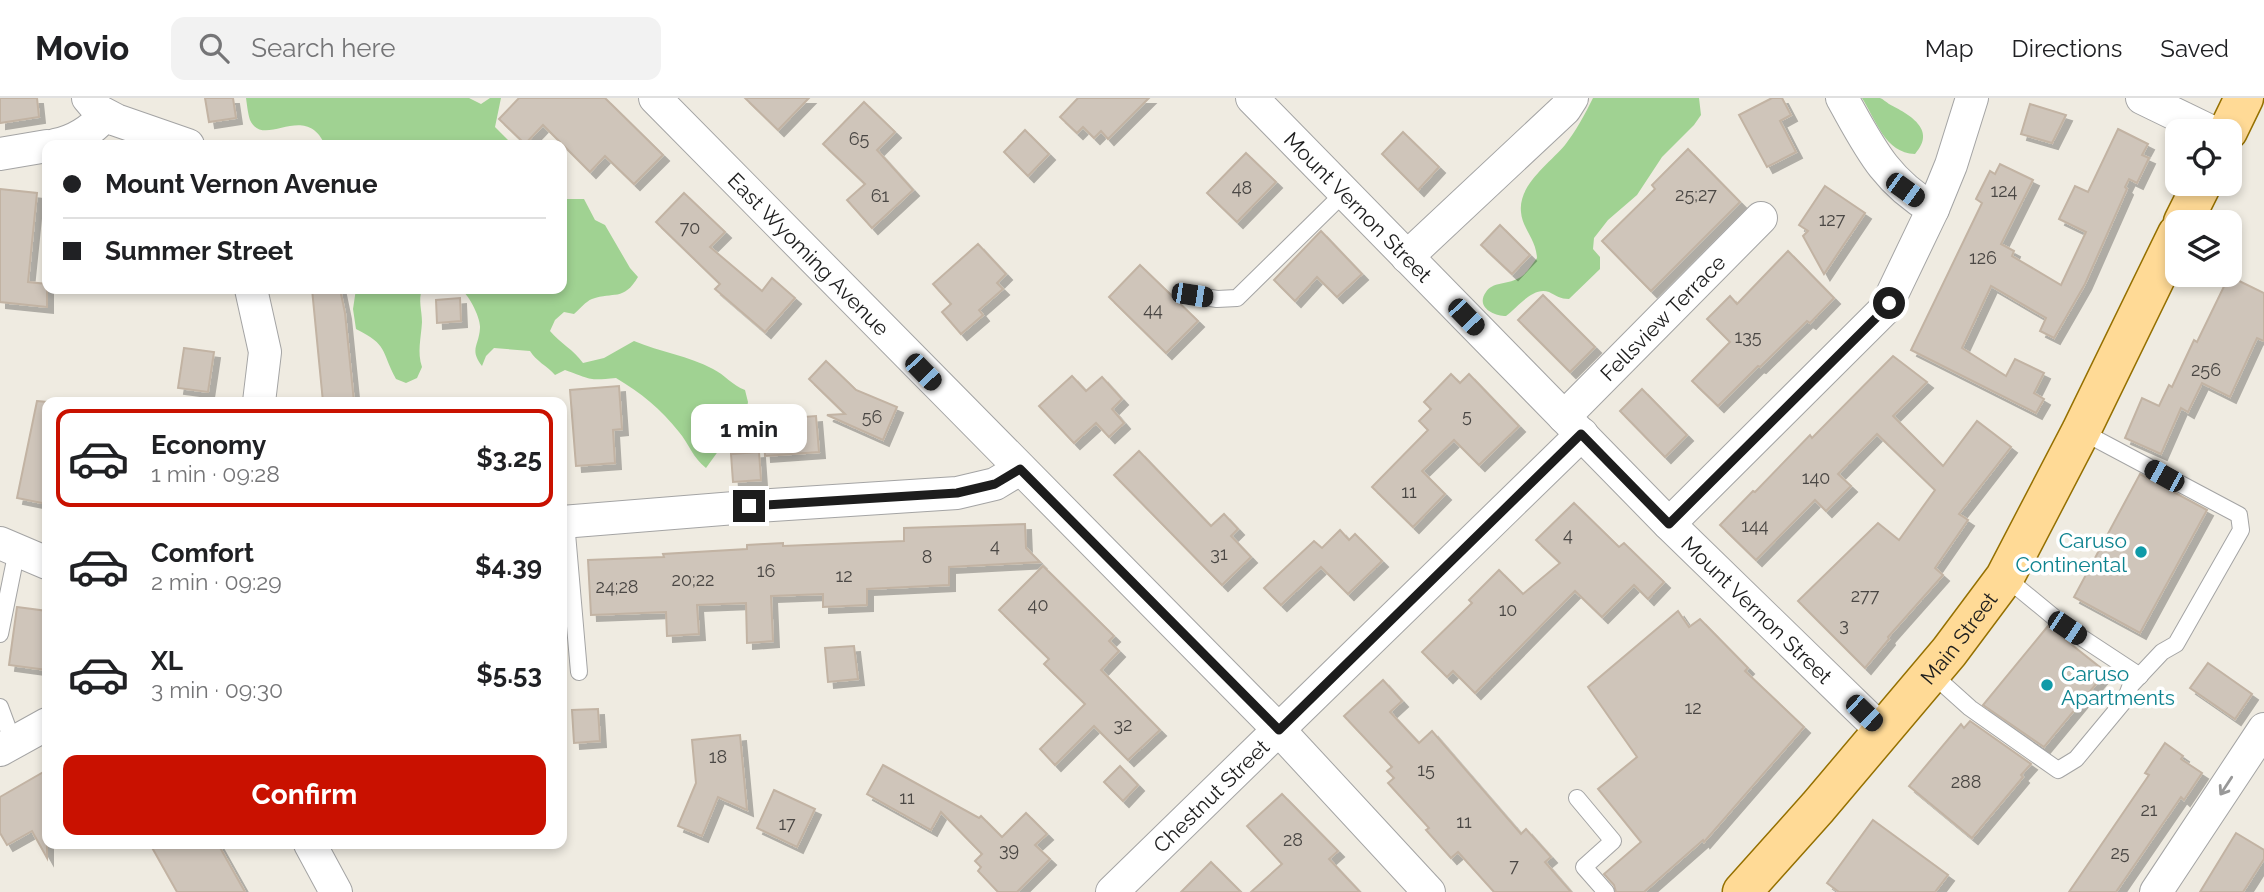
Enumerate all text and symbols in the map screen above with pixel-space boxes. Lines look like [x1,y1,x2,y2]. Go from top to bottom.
search box [171,17,661,80]
text: Movio [35,29,129,68]
icon: search [195,29,233,67]
text: Search here [251,33,396,63]
text: Map [1925,34,1974,63]
text: Directions [2012,34,2122,63]
text: Saved [2160,34,2229,63]
map controls [2165,119,2242,287]
button: locate [2165,119,2242,196]
street label: Mount Vernon Street [1279,126,1437,287]
house number: 65 [849,128,870,149]
street label: East Wyoming Avenue [723,167,895,340]
text: Mount Vernon Avenue [105,169,377,199]
car [1882,169,1929,211]
house number: 48 [1232,177,1252,198]
house number: 124 [1991,180,2018,201]
house number: 25;27 [1675,184,1717,205]
house number: 61 [871,185,890,206]
house number: 127 [1819,209,1846,230]
button: layers [2165,210,2242,287]
house number: 70 [680,217,700,238]
text: Summer Street [105,236,293,266]
house number: 126 [1969,247,1997,268]
street label: Fellsview Terrace [1595,249,1730,386]
car [1170,281,1215,309]
route start [1873,287,1905,319]
car [1444,295,1489,339]
house number: 44 [1143,299,1163,320]
house number: 135 [1734,326,1762,347]
car [901,350,946,394]
house number: 256 [2191,359,2221,380]
callout: 1 min [691,404,807,454]
house number: 5 [1462,405,1472,426]
house number: 56 [862,406,882,427]
text: 1 min [720,415,778,442]
icon: car [67,427,130,490]
text: Economy [151,430,266,460]
text: $3.25 [476,443,542,473]
car [2141,457,2188,495]
text: 1 min · 09:28 [151,460,280,487]
house number: 140 [1802,467,1830,488]
house number: 11 [1401,481,1417,502]
route end [733,490,765,522]
house number: 144 [1741,515,1769,536]
house number: 4 [1563,524,1573,545]
place label: Caruso Continental [2015,528,2127,577]
street label: Mount Vernon Street [1677,531,1838,688]
icon: car [67,535,130,598]
house number: 4 [990,535,1000,556]
text: Comfort [151,538,254,568]
house number: 31 [1210,543,1228,564]
marker: Caruso Continental [2133,544,2149,560]
house number: 8 [922,546,932,567]
text: $4.39 [475,551,542,581]
house number: 16 [757,560,775,581]
house number: 12 [835,565,853,586]
text: 2 min · 09:29 [151,568,282,595]
house number: 20;22 [672,569,714,590]
house number: 24;28 [596,576,638,597]
house number: 277 [1851,585,1880,606]
street label: Main Street [1915,587,2002,689]
house number: 40 [1028,594,1048,615]
house number: 10 [1499,599,1517,620]
car [2044,608,2091,648]
house number: 3 [1839,614,1849,635]
icon: car [67,643,130,706]
text: XL [151,646,183,676]
text: $5.53 [476,659,542,689]
place label: Caruso Apartments [2061,661,2175,710]
text: 3 min · 09:30 [151,676,283,703]
marker: Caruso Apartments [2039,677,2055,693]
car [1842,691,1887,735]
house number: 12 [1684,697,1702,718]
house number: 32 [1114,714,1133,735]
street label: Chestnut Street [1148,734,1274,858]
house number: 18 [709,746,727,767]
button: Confirm [63,755,546,835]
house number: 15 [1417,759,1435,780]
house number: 288 [1951,771,1981,792]
one-way arrow [2219,776,2233,796]
house number: 11 [899,787,915,808]
house number: 21 [2140,799,2158,820]
house number: 11 [1456,811,1472,832]
house number: 17 [778,813,796,834]
house number: 28 [1283,829,1303,850]
house number: 39 [999,839,1019,860]
house number: 25 [2110,842,2130,863]
house number: 7 [1509,855,1519,876]

